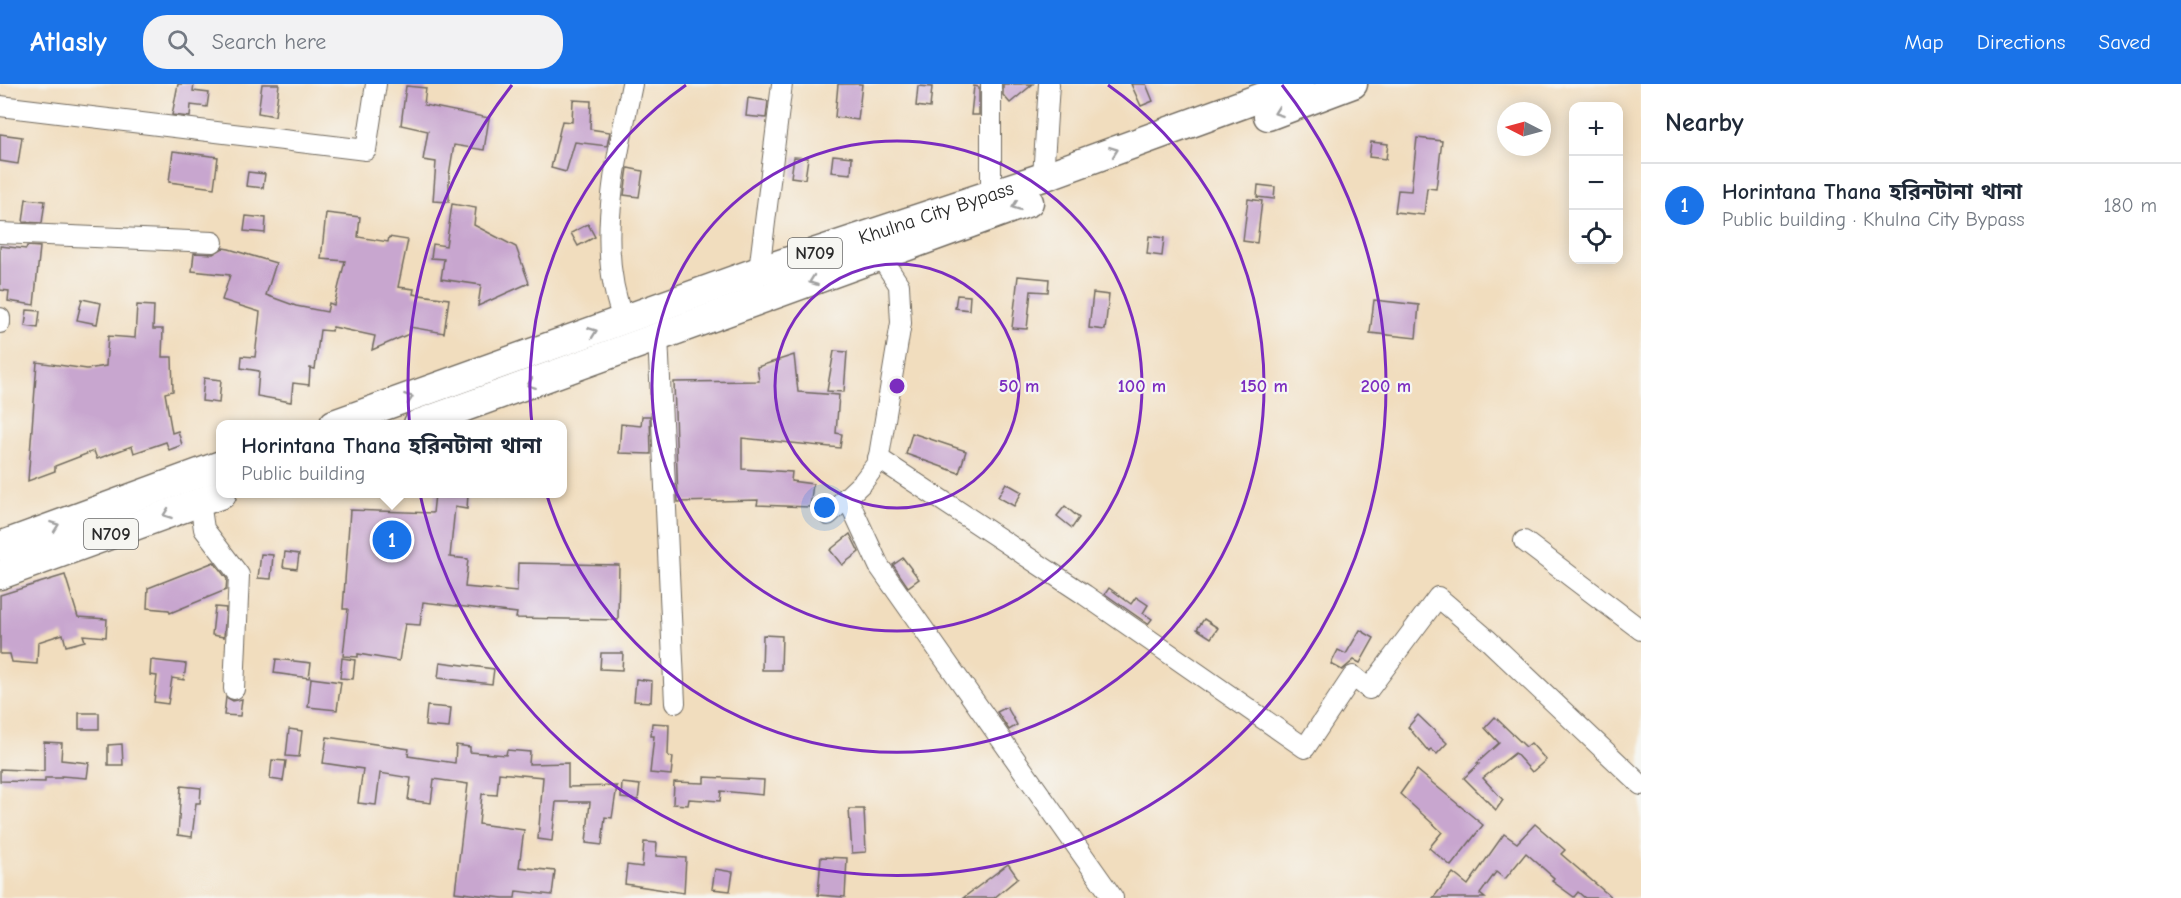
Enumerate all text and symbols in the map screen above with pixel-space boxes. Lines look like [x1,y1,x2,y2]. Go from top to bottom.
search box [143,15,563,69]
text: Atlasly [30,26,107,58]
icon: search [164,26,197,59]
text: Search here [212,29,326,55]
text: Map [1904,30,1944,54]
text: Directions [1977,30,2066,54]
text: Saved [2099,30,2151,54]
north arrow [1497,102,1551,156]
map controls [1569,102,1623,264]
button: + [1569,102,1623,156]
one-way arrow [1274,105,1284,118]
text: Nearby [1665,108,1744,138]
one-way arrow [1108,146,1119,159]
button: − [1569,156,1623,210]
street label: Khulna City Bypass [855,176,1016,249]
text: Horintana Thana হরিনটানা থানা [1722,179,2022,205]
text: 1 [1681,194,1688,217]
text: 180 m [2103,194,2157,217]
one-way arrow [1011,199,1022,212]
text: Public building · Khulna City Bypass [1722,208,2025,231]
button: locate [1569,210,1623,264]
road number: N709 [788,238,842,268]
one-way arrow [808,273,819,286]
one-way arrow [587,326,598,339]
centre of rings [887,376,907,396]
text: 50 m [999,376,1039,397]
text: 100 m [1118,376,1166,397]
text: 150 m [1240,376,1288,397]
text: 200 m [1361,376,1411,397]
one-way arrow [527,377,538,389]
one-way arrow [403,392,414,405]
popup [216,420,567,498]
text: Horintana Thana হরিনটানা থানা [241,433,542,459]
text: Public building [241,462,365,485]
your location [810,493,839,522]
one-way arrow [162,506,173,519]
pin: 1 [372,518,412,562]
road number: N709 [84,519,138,549]
one-way arrow [49,520,60,533]

